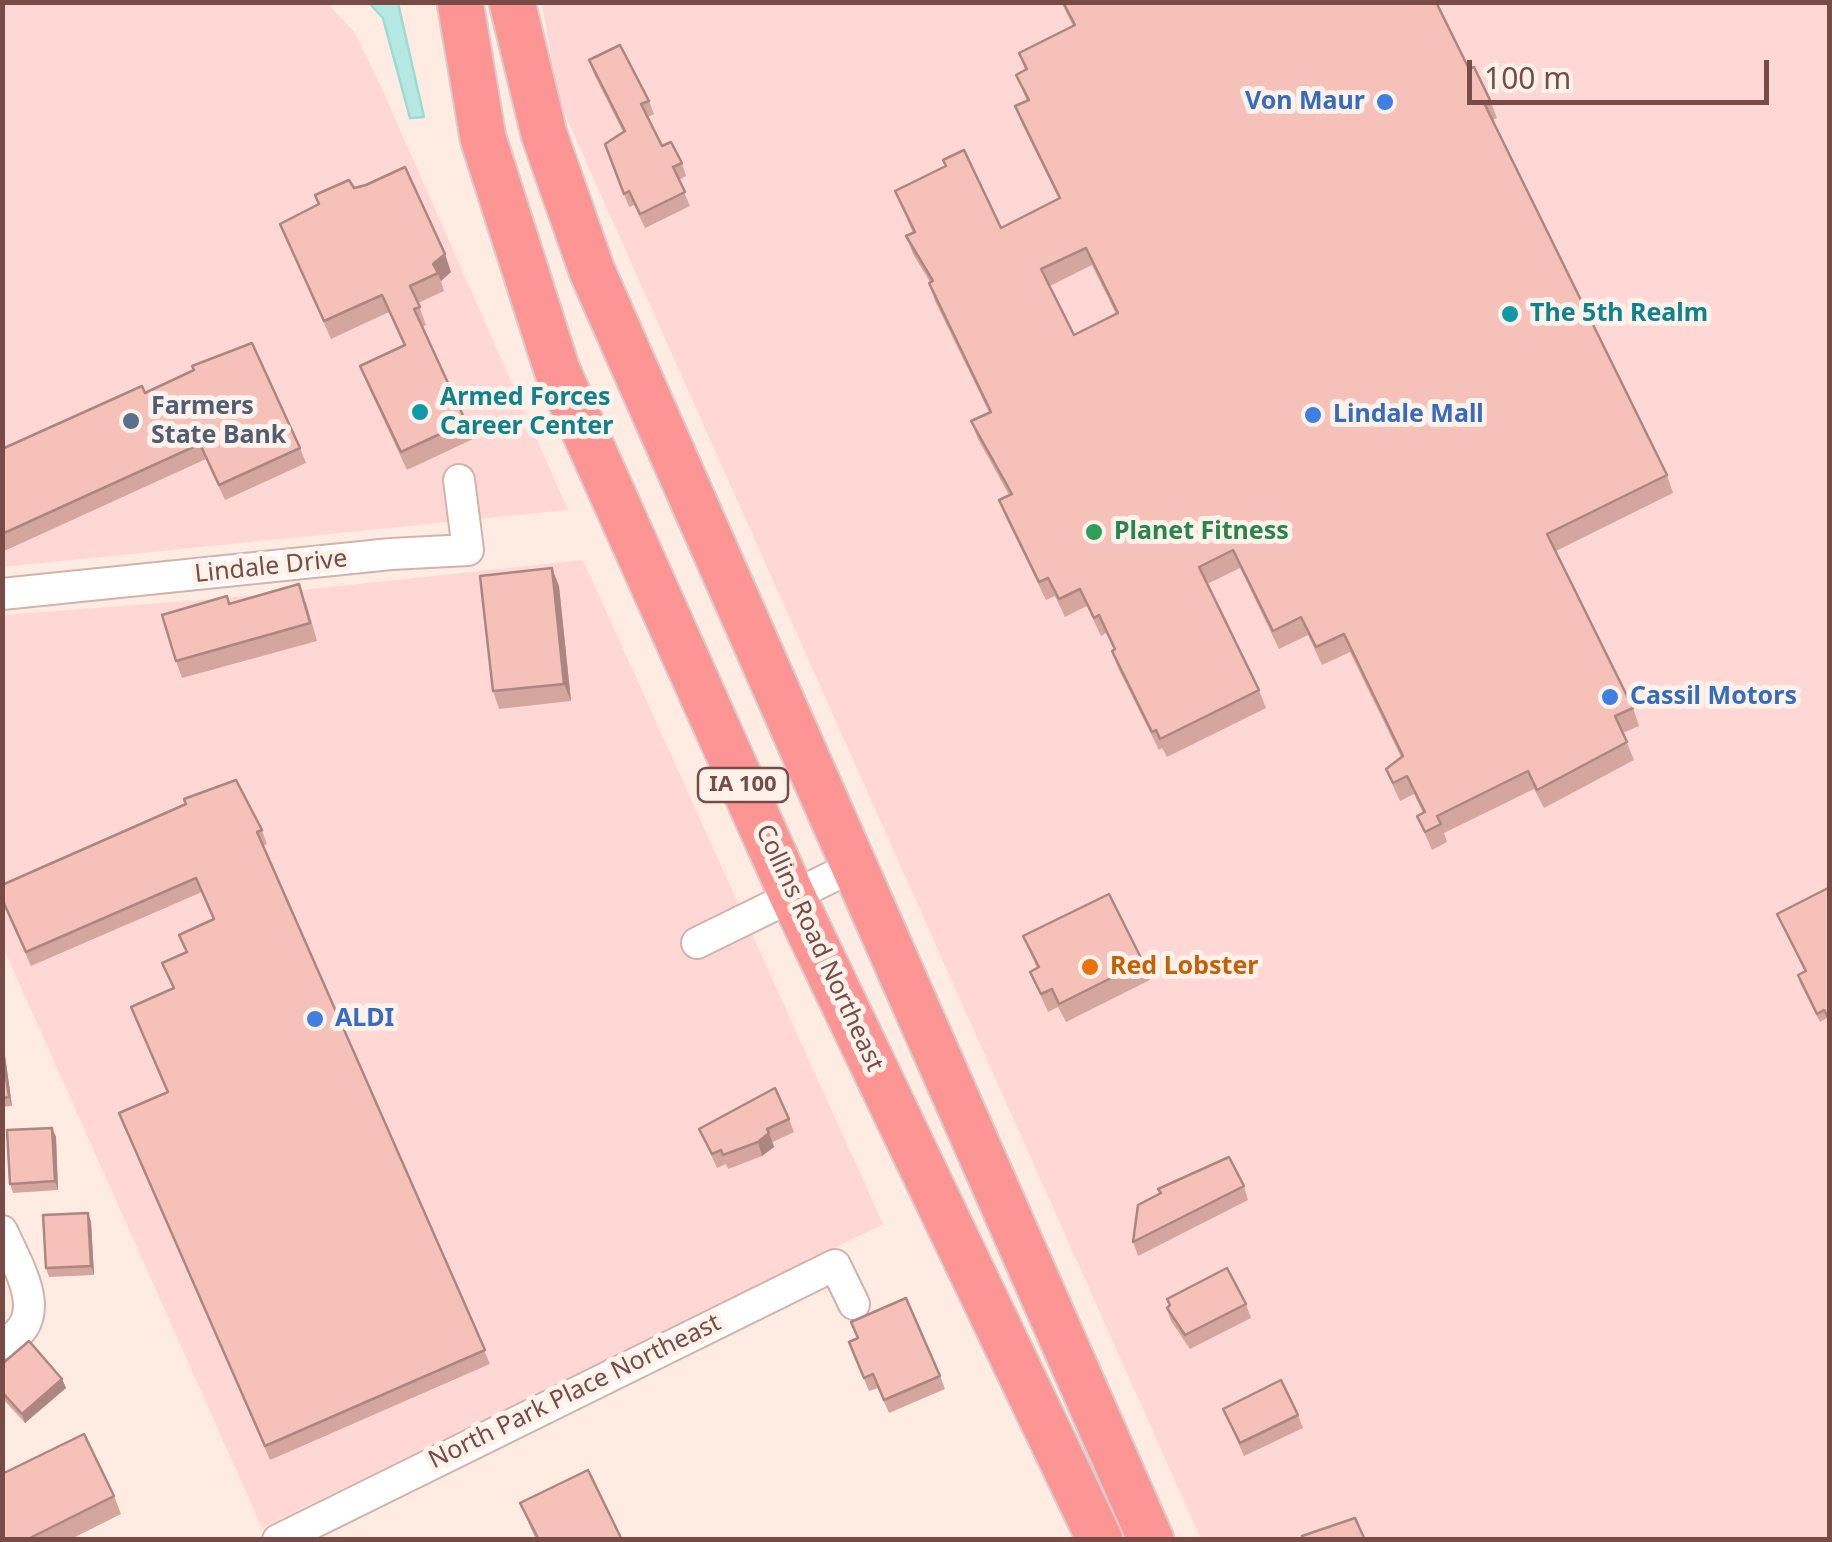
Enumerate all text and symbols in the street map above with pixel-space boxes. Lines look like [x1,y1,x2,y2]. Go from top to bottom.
scale bar [1472,40,1774,102]
text: 100 m [1484,57,1571,98]
place label: Von Maur [1245,87,1365,117]
marker: Von Maur [1374,91,1396,113]
place label: The 5th Realm [1530,299,1708,329]
marker: The 5th Realm [1499,303,1521,325]
place label: Armed Forces Career Center [440,383,613,442]
place label: Farmers State Bank [151,392,286,451]
place label: Lindale Mall [1333,400,1484,430]
marker: Armed Forces Career Center [409,401,431,423]
marker: Lindale Mall [1302,404,1324,426]
marker: Farmers State Bank [120,410,142,432]
place label: Planet Fitness [1114,517,1289,547]
marker: Planet Fitness [1083,521,1105,543]
street label: Lindale Drive [193,544,349,590]
place label: Cassil Motors [1630,682,1797,712]
marker: Cassil Motors [1599,686,1621,708]
road number: IA 100 [698,768,788,802]
street label: Collins Road Northeast [749,820,889,1076]
place label: Red Lobster [1110,952,1259,982]
marker: Red Lobster [1079,956,1101,978]
place label: ALDI [335,1004,394,1034]
marker: ALDI [304,1008,326,1030]
street label: North Park Place Northeast [424,1308,726,1476]

